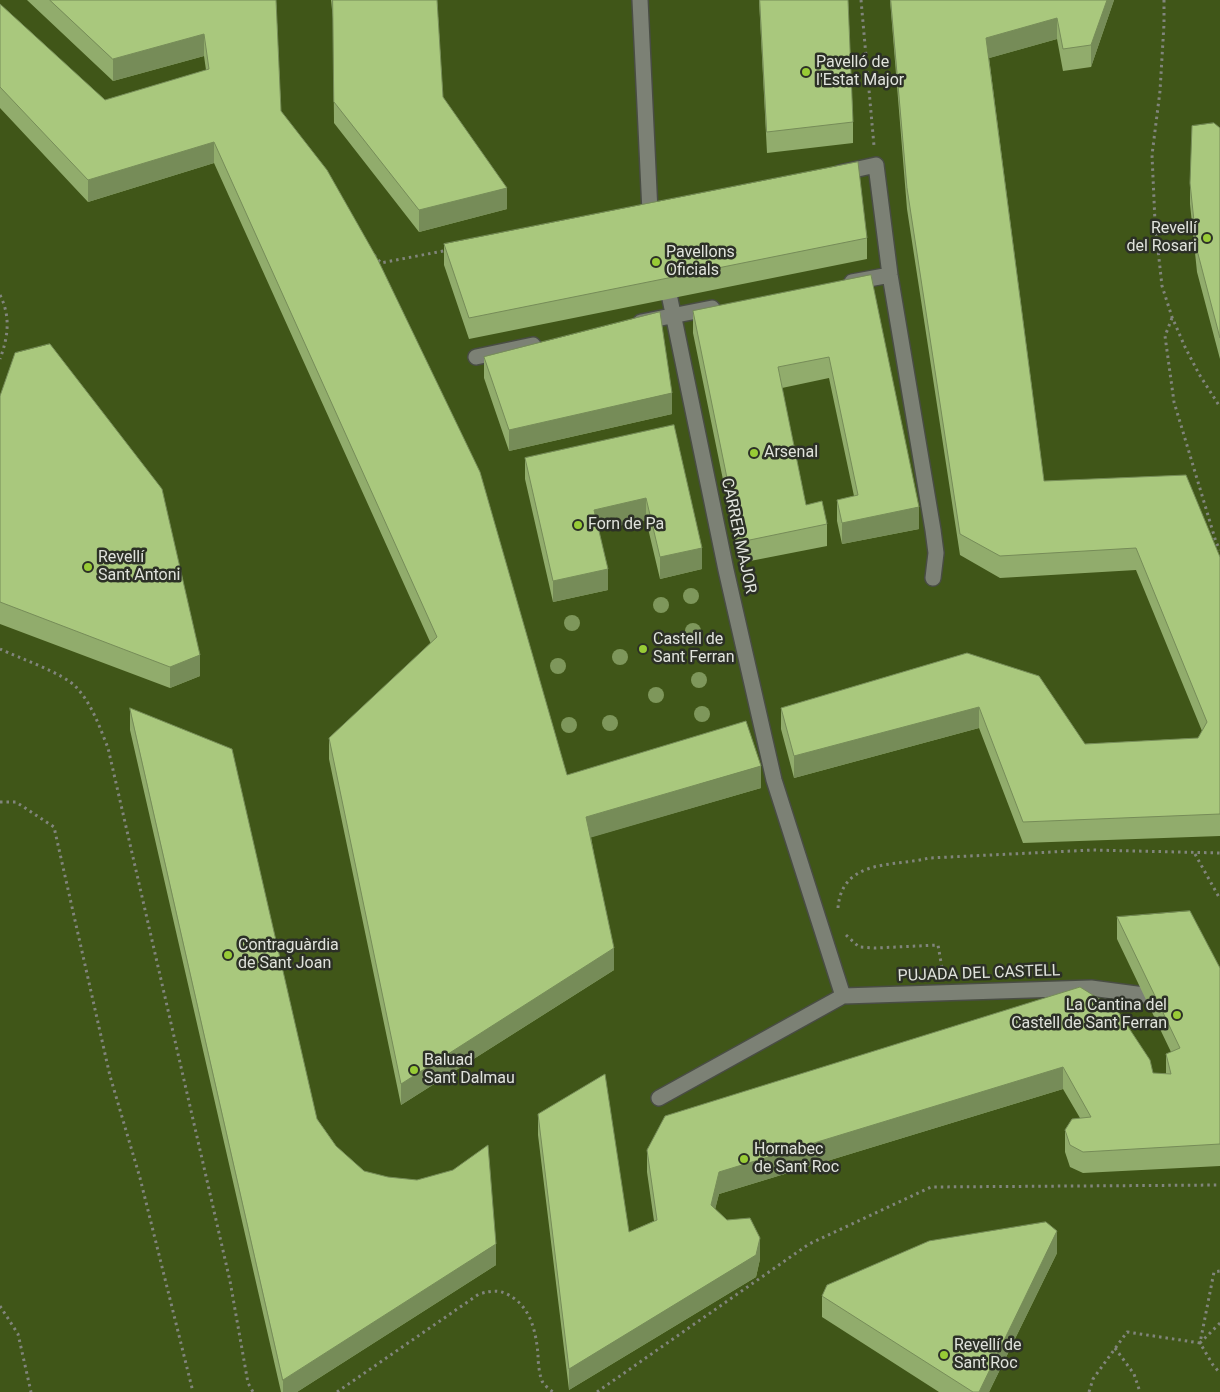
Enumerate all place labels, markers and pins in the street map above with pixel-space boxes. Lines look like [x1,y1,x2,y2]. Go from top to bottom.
place label: Pavelló de l'Estat Major [816,53,904,91]
marker: Pavelló de l'Estat Major [800,66,812,78]
place label: Revellí del Rosari [1126,219,1197,257]
marker: Revellí del Rosari [1201,232,1213,244]
place label: Pavellons Oficials [666,243,735,281]
marker: Pavellons Oficials [650,256,662,268]
place label: Arsenal [764,443,818,463]
marker: Arsenal [748,447,760,459]
place label: Forn de Pa [588,515,664,535]
marker: Forn de Pa [572,519,584,531]
place label: Revellí Sant Antoni [98,548,180,586]
marker: Revellí Sant Antoni [82,561,94,573]
place label: Castell de Sant Ferran [653,630,734,668]
marker: Castell de Sant Ferran [637,643,649,655]
place label: Contraguàrdia de Sant Joan [238,936,339,974]
marker: Contraguàrdia de Sant Joan [222,949,234,961]
place label: La Cantina del Castell de Sant Ferran [1011,996,1167,1034]
marker: La Cantina del Castell de Sant Ferran [1171,1009,1183,1021]
place label: Baluad Sant Dalmau [424,1051,515,1089]
marker: Baluad Sant Dalmau [408,1064,420,1076]
place label: Hornabec de Sant Roc [754,1140,839,1178]
marker: Hornabec de Sant Roc [738,1153,750,1165]
place label: Revellí de Sant Roc [954,1336,1022,1374]
marker: Revellí de Sant Roc [938,1349,950,1361]

